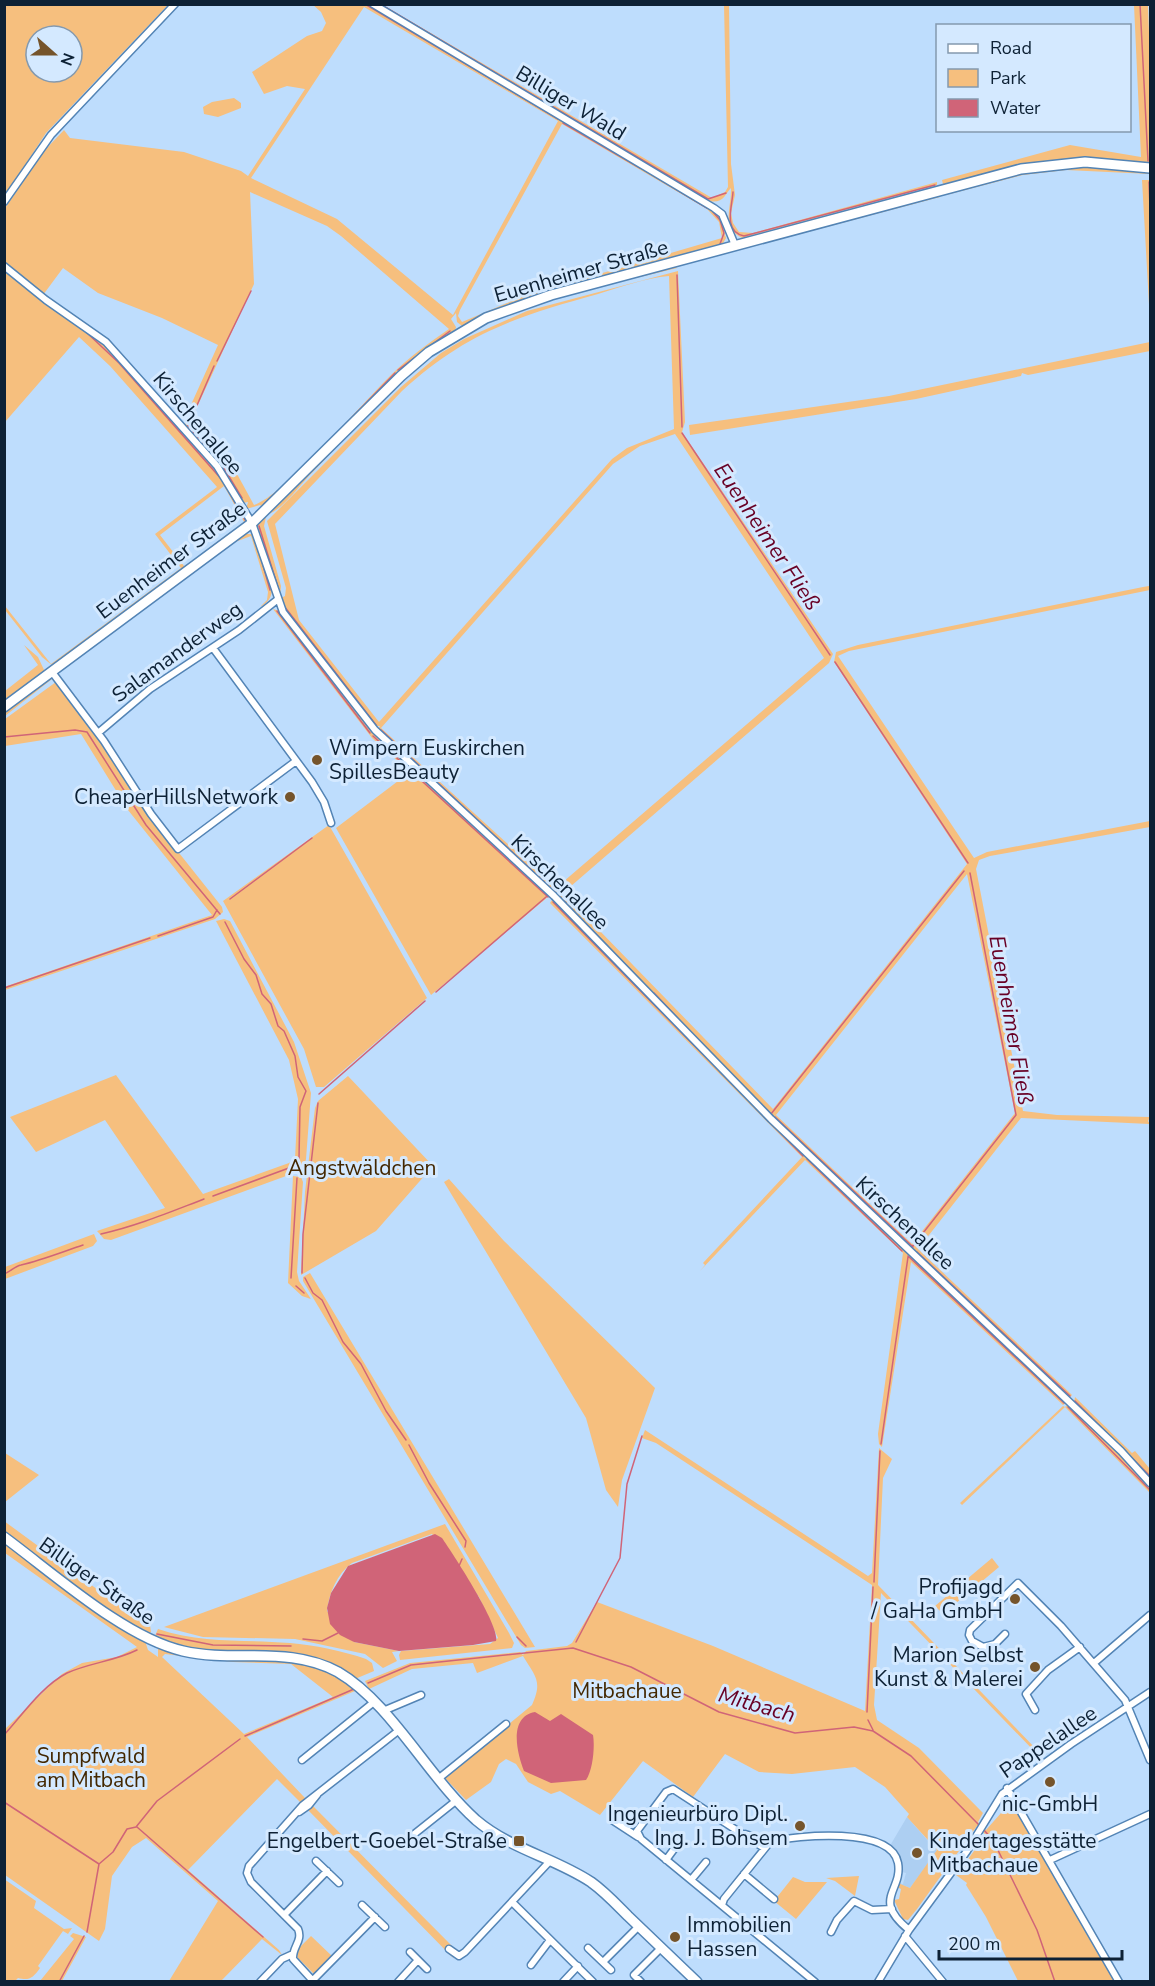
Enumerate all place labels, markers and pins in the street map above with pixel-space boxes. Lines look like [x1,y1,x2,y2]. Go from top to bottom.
place label: Wimpern Euskirchen SpillesBeauty [329,734,525,786]
marker: Wimpern Euskirchen SpillesBeauty [310,753,324,767]
place label: CheaperHillsNetwork [74,783,278,811]
marker: CheaperHillsNetwork [283,790,297,804]
place label: Profijagd / GaHa GmbH [870,1573,1003,1625]
marker: Profijagd / GaHa GmbH [1008,1592,1022,1606]
place label: Marion Selbst Kunst & Malerei [874,1641,1024,1693]
marker: Marion Selbst Kunst & Malerei [1028,1660,1042,1674]
marker: nic-GmbH [1043,1775,1057,1789]
place label: nic-GmbH [1002,1790,1098,1818]
place label: Ingenieurbüro Dipl. Ing. J. Bohsem [608,1800,788,1852]
marker: Ingenieurbüro Dipl. Ing. J. Bohsem [793,1819,807,1833]
place label: Engelbert-Goebel-Straße [267,1827,507,1855]
place label: Kindertagesstätte Mitbachaue [929,1827,1096,1879]
marker: Engelbert-Goebel-Straße [512,1834,526,1848]
marker: Kindertagesstätte Mitbachaue [910,1846,924,1860]
place label: Immobilien Hassen [687,1911,791,1963]
marker: Immobilien Hassen [668,1930,682,1944]

